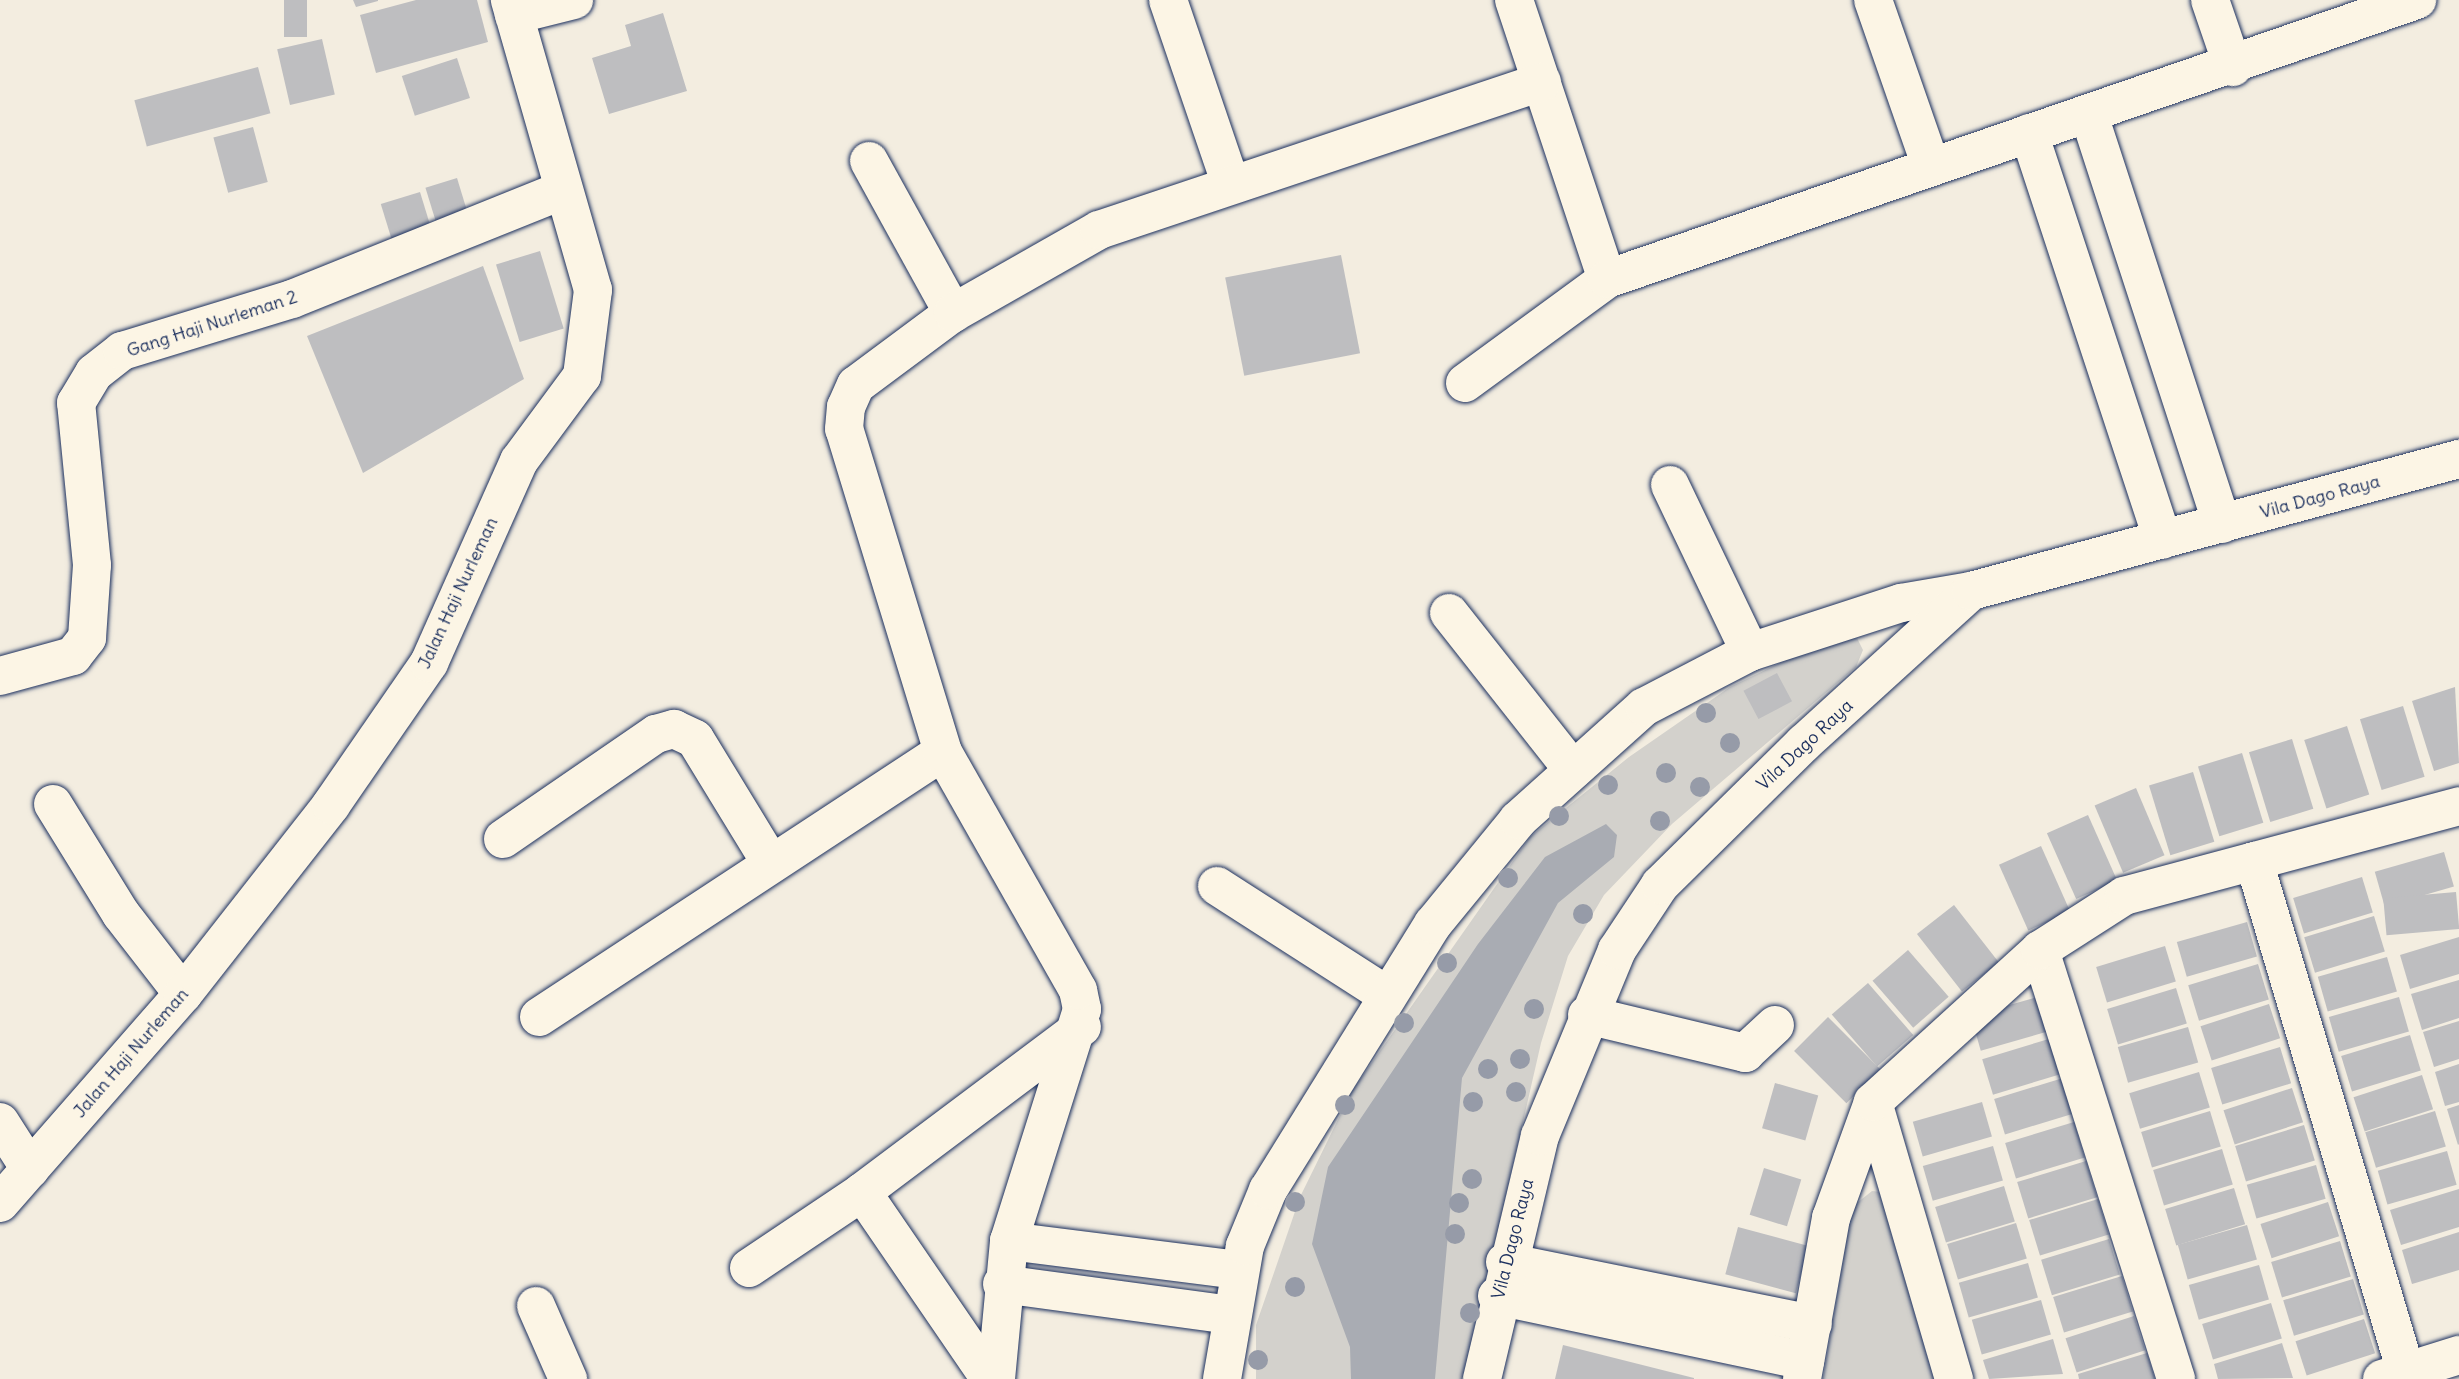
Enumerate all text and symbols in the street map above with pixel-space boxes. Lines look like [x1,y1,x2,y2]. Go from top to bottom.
street label: Gang Haji Nurleman 2 [124,286,300,362]
street label: Vila Dago Raya [2258,471,2382,523]
street label: Jalan Haji Nurleman [413,514,503,672]
street label: Vila Dago Raya [1753,695,1857,795]
street label: Jalan Haji Nurleman [69,984,193,1122]
street label: Vila Dago Raya [1488,1177,1538,1301]

